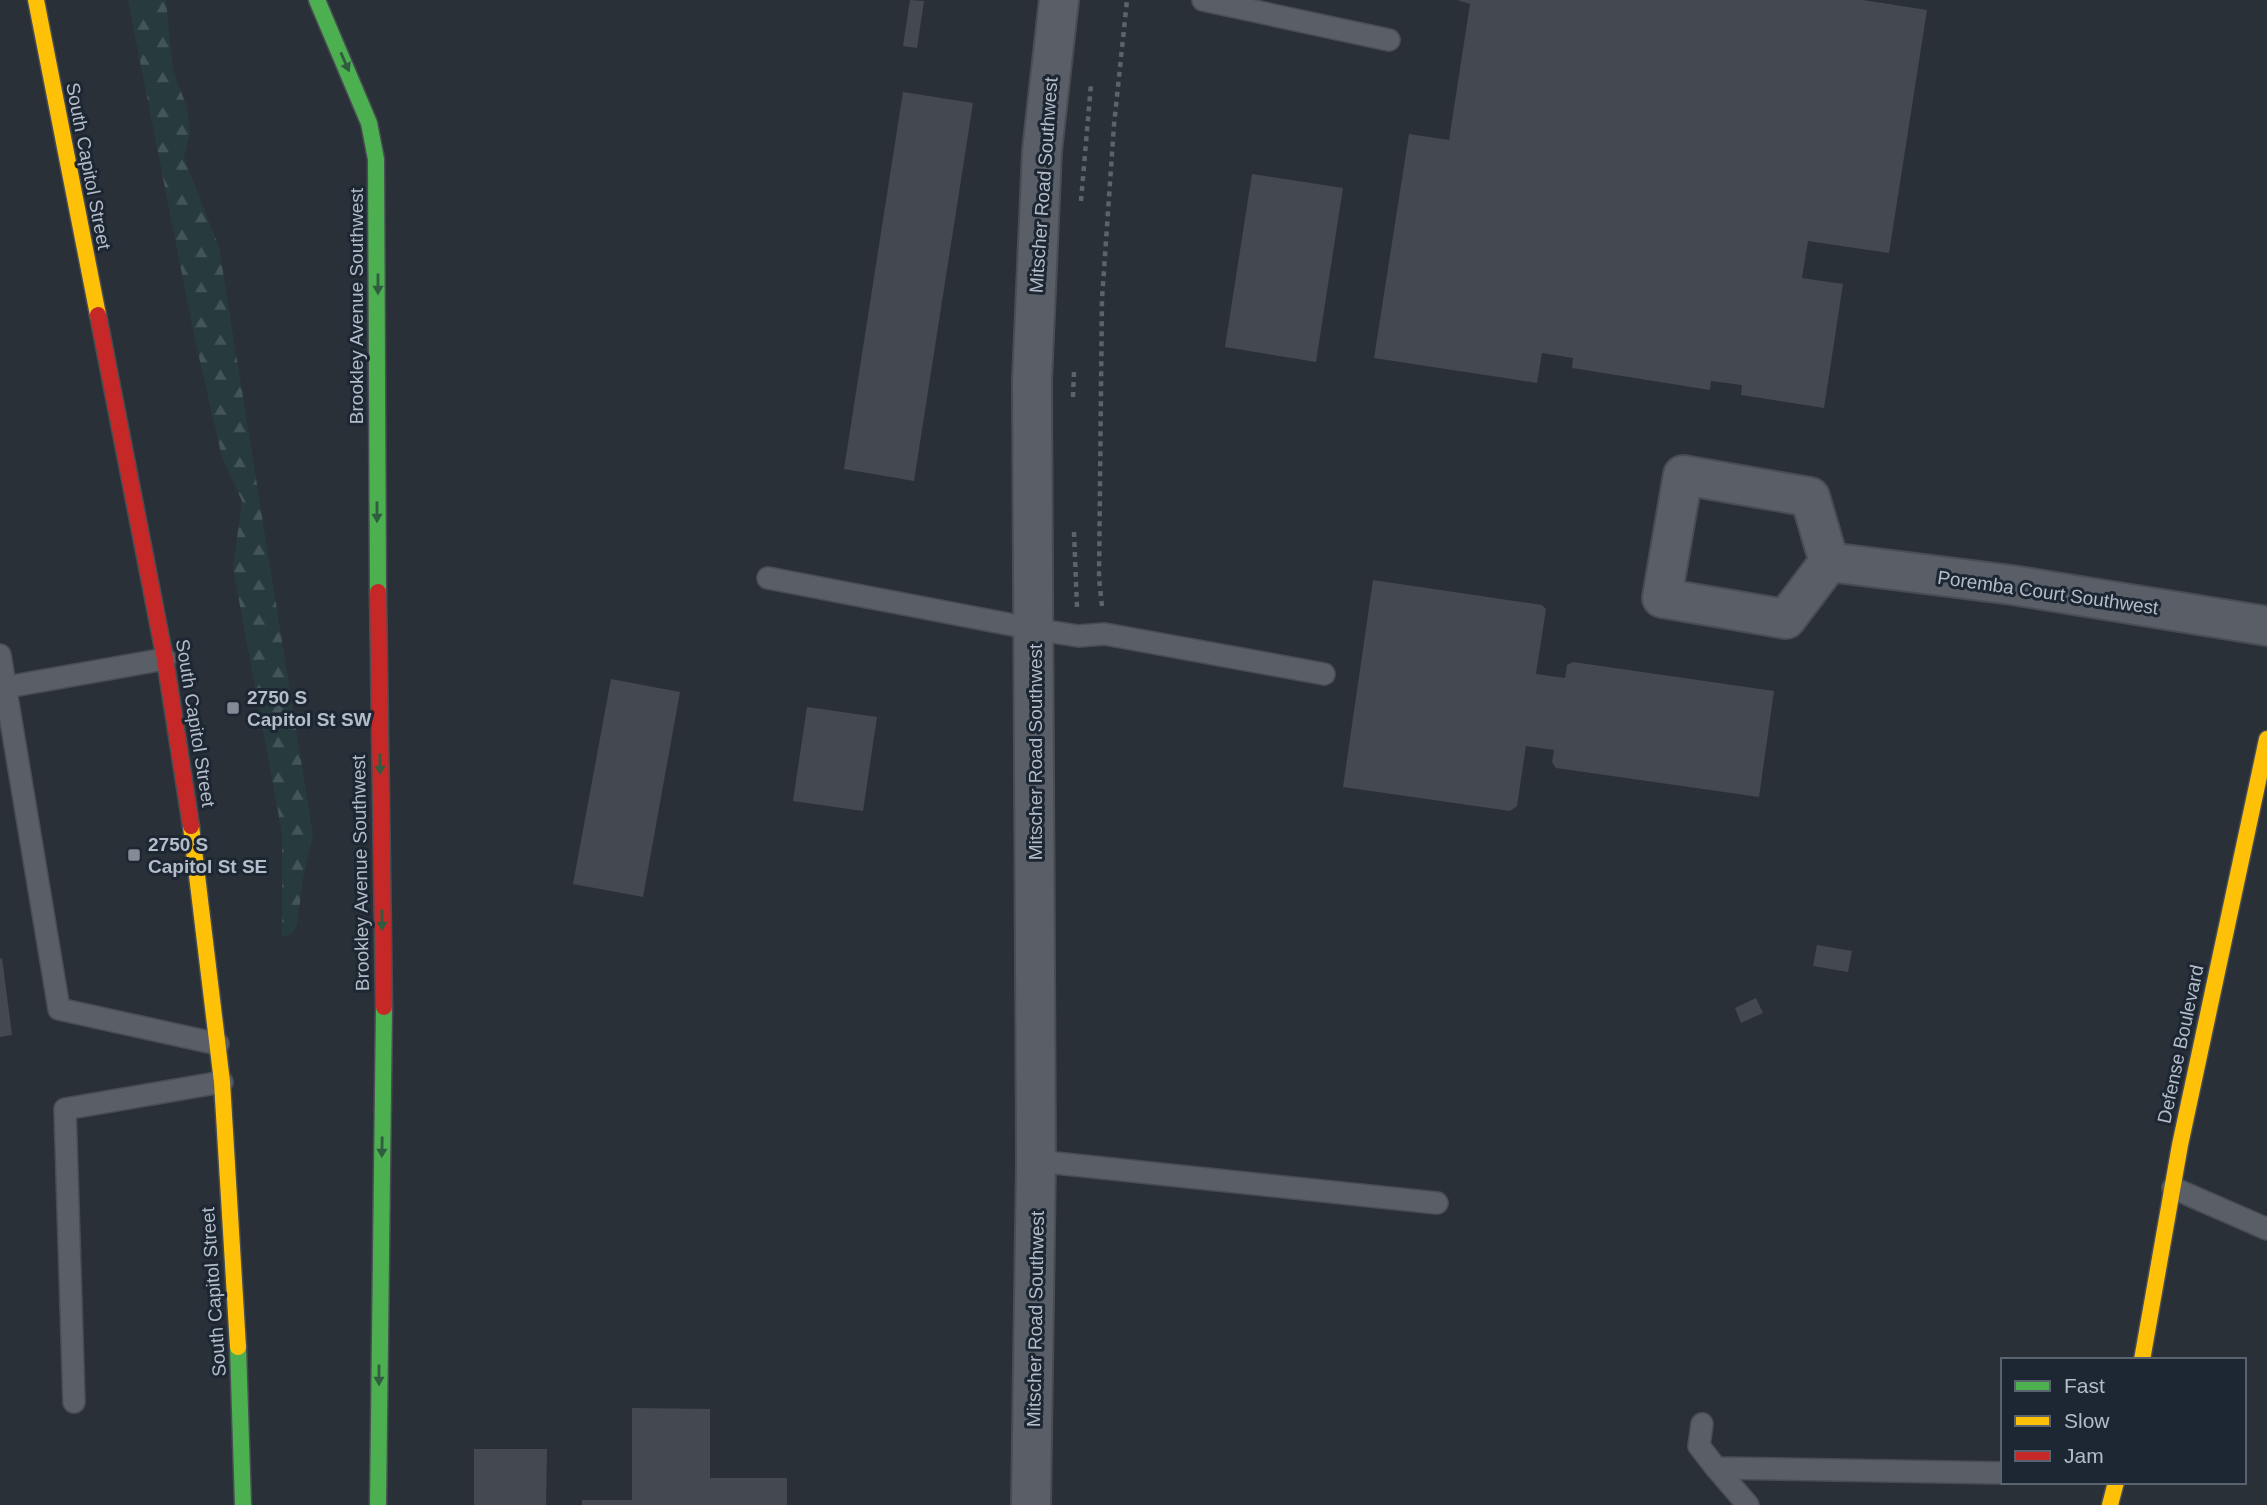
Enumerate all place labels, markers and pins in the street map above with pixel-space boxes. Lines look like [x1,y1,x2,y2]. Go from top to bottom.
place label: 2750 S Capitol St SW [247,687,372,730]
marker: 2750 S Capitol St SW [225,700,241,716]
place label: 2750 S Capitol St SE [148,834,267,877]
marker: 2750 S Capitol St SE [126,847,142,863]

